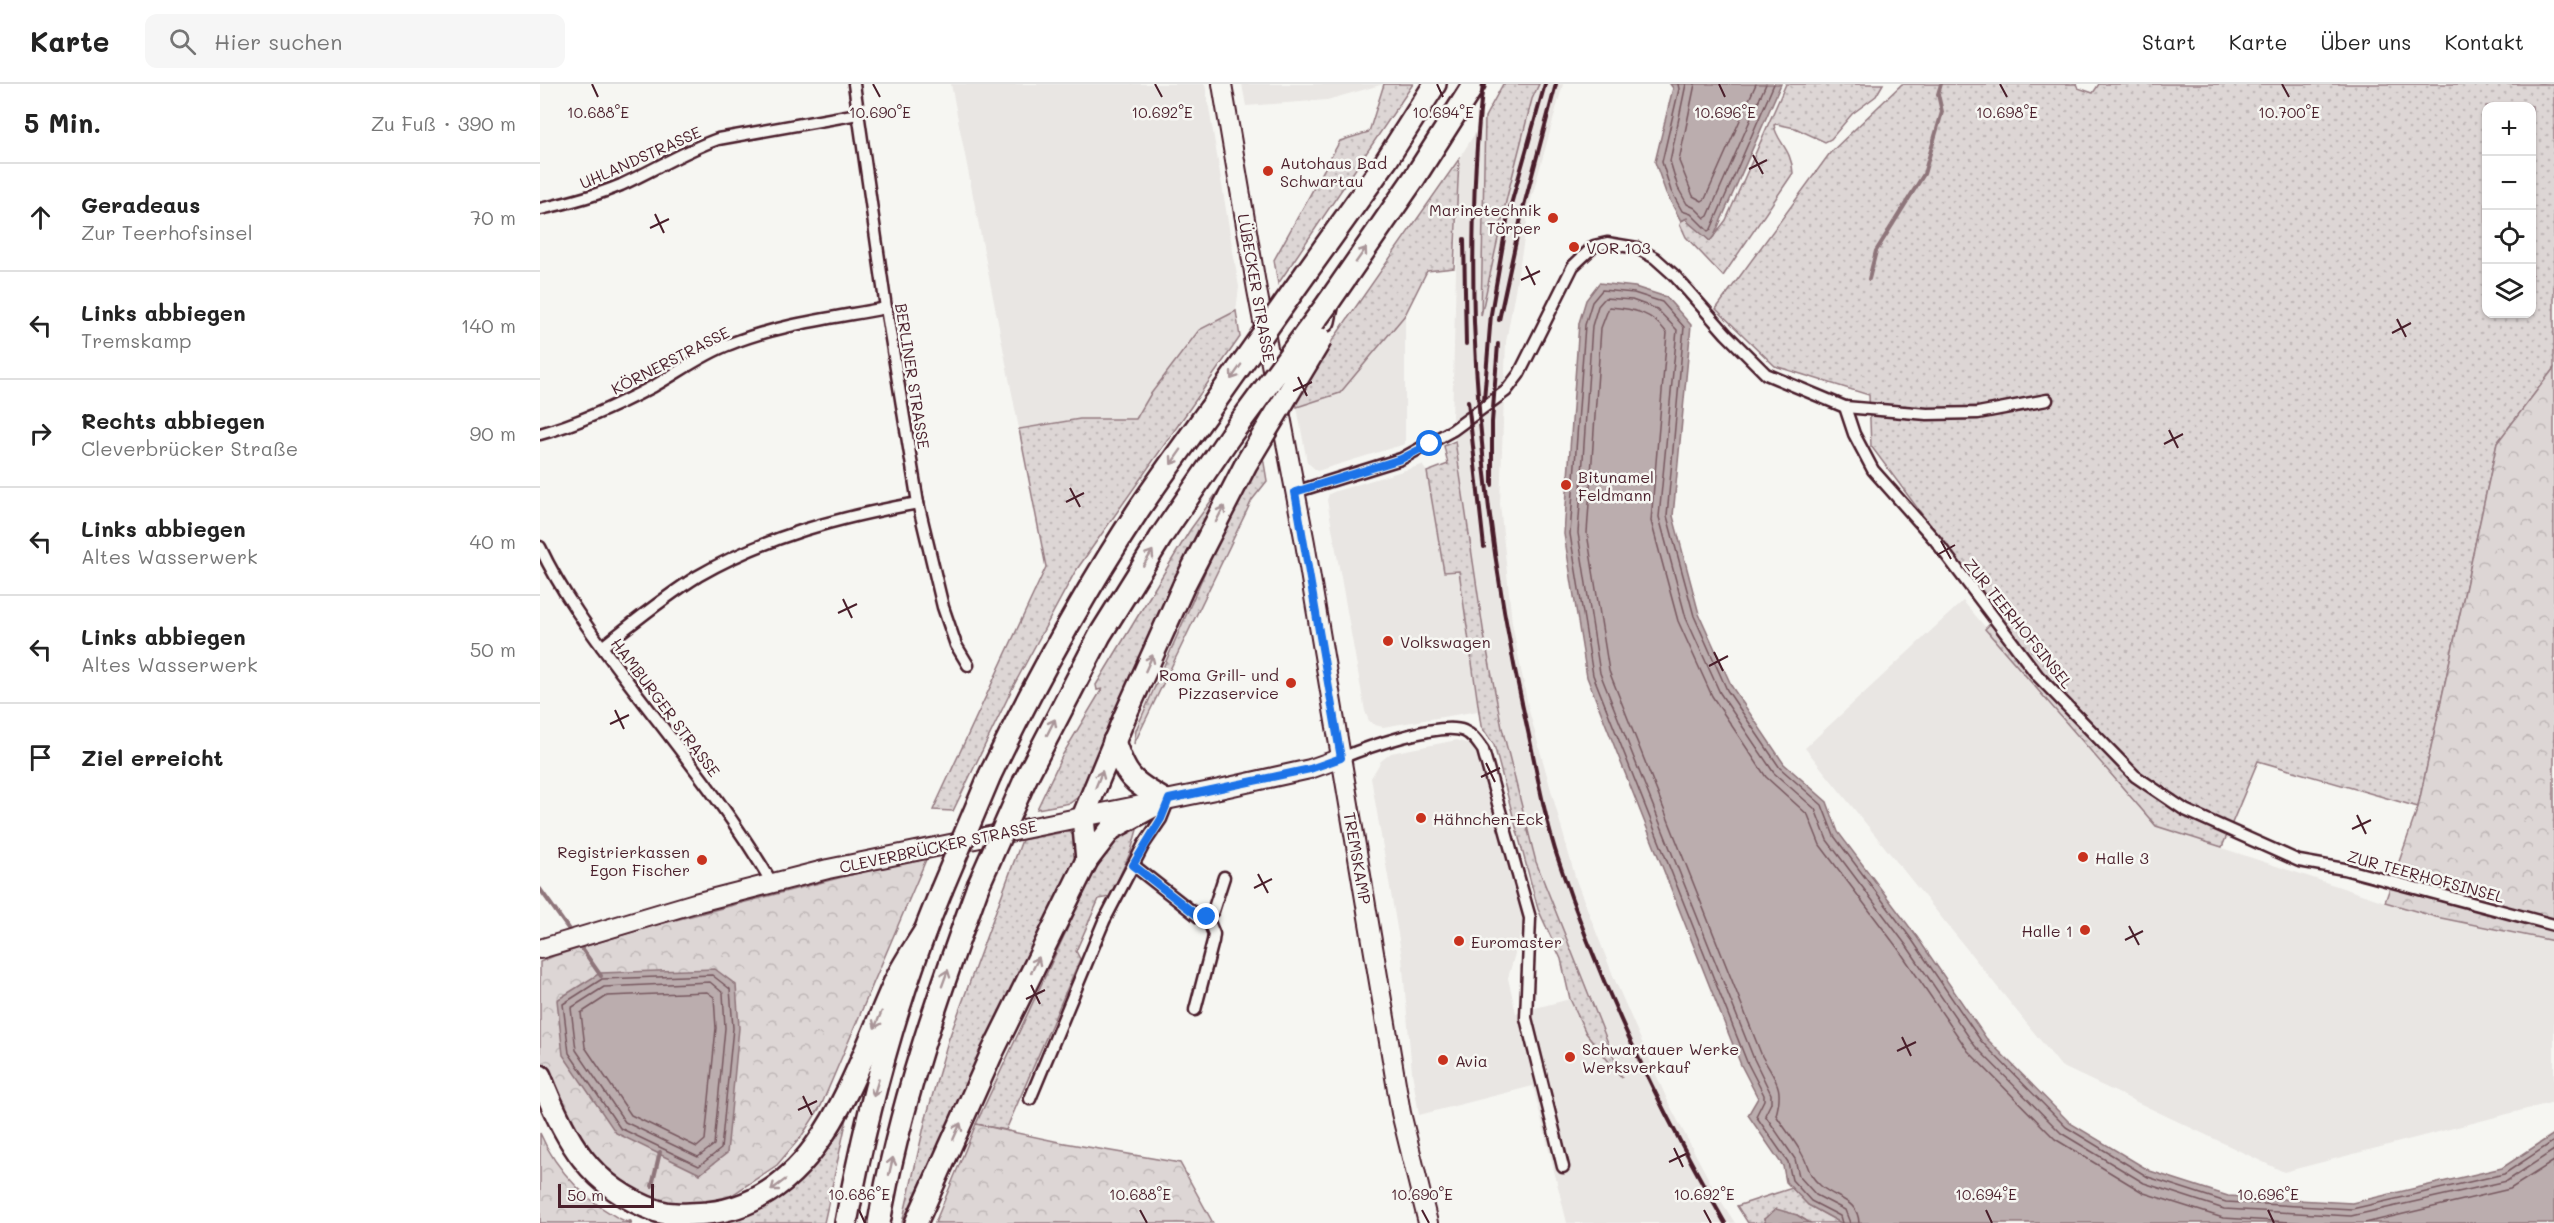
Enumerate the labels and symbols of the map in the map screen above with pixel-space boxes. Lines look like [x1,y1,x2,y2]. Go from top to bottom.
text: 10.688°E [567,102,629,122]
text: 10.690°E [849,102,911,122]
text: 10.692°E [1131,102,1193,122]
text: 10.694°E [1412,102,1474,122]
text: 10.696°E [1694,102,1756,122]
text: 10.698°E [1976,102,2038,122]
text: 10.700°E [2258,102,2320,122]
street label: UHLANDSTRASSE [576,121,704,193]
place label: Autohaus Bad Schwartau [1280,152,1387,191]
marker: Autohaus Bad Schwartau [1261,164,1275,178]
place label: Marinetechnik Törper [1429,199,1541,238]
marker: Marinetechnik Törper [1546,211,1560,225]
street label: LÜBECKER STRASSE [1234,212,1280,364]
place label: VOR 103 [1586,237,1651,258]
marker: VOR 103 [1567,240,1581,254]
one-way arrow [1355,247,1367,263]
street label: BERLINER STRASSE [891,301,935,451]
street label: KÖRNERSTRASSE [607,321,733,399]
one-way arrow [1230,364,1242,380]
route start [1416,430,1442,456]
one-way arrow [1170,448,1182,464]
place label: Bitunamel Feldmann [1578,466,1654,505]
marker: Bitunamel Feldmann [1559,478,1573,492]
one-way arrow [1215,506,1226,524]
one-way arrow [1142,550,1154,567]
street label: ZUR TEERHOFSINSEL [1960,554,2078,693]
place label: Volkswagen [1400,631,1491,652]
street label: HAMBURGER STRASSE [607,633,725,781]
marker: Volkswagen [1381,634,1395,648]
one-way arrow [1144,654,1155,672]
place label: Roma Grill- und Pizzaservice [1159,664,1279,703]
marker: Roma Grill- und Pizzaservice [1284,676,1298,690]
one-way arrow [1046,719,1057,737]
one-way arrow [1094,770,1105,789]
place label: Hähnchen-Eck [1433,808,1543,829]
street label: TREMSKAMP [1340,810,1376,906]
marker: Hähnchen-Eck [1414,811,1428,825]
street label: CLEVERBRÜCKER STRASSE [837,815,1039,877]
place label: Registrierkassen Egon Fischer [557,841,690,880]
street label: ZUR TEERHOFSINSEL [2345,845,2507,907]
place label: Halle 3 [2095,847,2149,868]
marker: Halle 3 [2076,850,2090,864]
marker: Registrierkassen Egon Fischer [695,853,709,867]
route end [1193,903,1219,929]
place label: Halle 1 [2021,920,2073,941]
marker: Halle 1 [2078,923,2092,937]
place label: Euromaster [1471,931,1562,952]
marker: Euromaster [1452,934,1466,948]
one-way arrow [1030,956,1042,974]
one-way arrow [940,970,951,988]
one-way arrow [872,1011,883,1029]
place label: Schwartauer Werke Werksverkauf [1582,1038,1739,1077]
place label: Avia [1455,1050,1488,1071]
marker: Schwartauer Werke Werksverkauf [1563,1050,1577,1064]
marker: Avia [1436,1053,1450,1067]
one-way arrow [870,1078,881,1097]
one-way arrow [952,1123,963,1141]
one-way arrow [886,1157,897,1176]
one-way arrow [770,1178,786,1191]
scale bar [558,1181,654,1208]
text: 10.686°E [828,1184,890,1204]
text: 10.688°E [1109,1184,1171,1204]
text: 10.690°E [1391,1184,1453,1204]
text: 10.692°E [1673,1184,1735,1204]
text: 10.694°E [1955,1184,2017,1204]
text: 10.696°E [2237,1184,2299,1204]

